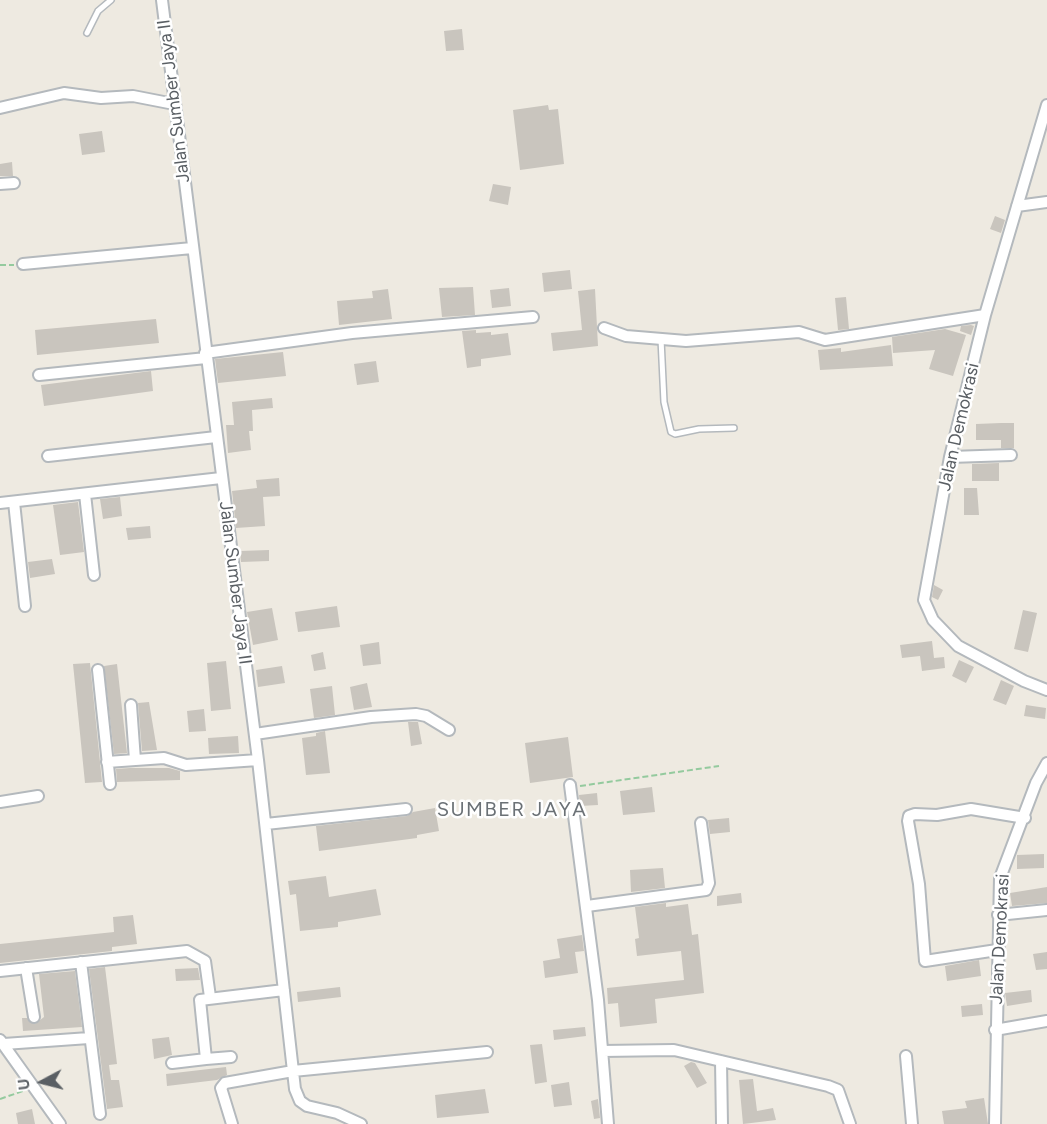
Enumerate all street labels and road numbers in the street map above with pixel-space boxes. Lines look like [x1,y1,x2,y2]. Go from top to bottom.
street label: Jalan Sumber Jaya II [153,18,195,184]
street label: Jalan Demokrasi [934,361,984,493]
street label: Jalan Sumber Jaya II [214,500,256,666]
street label: Jalan Demokrasi [986,873,1014,1005]

